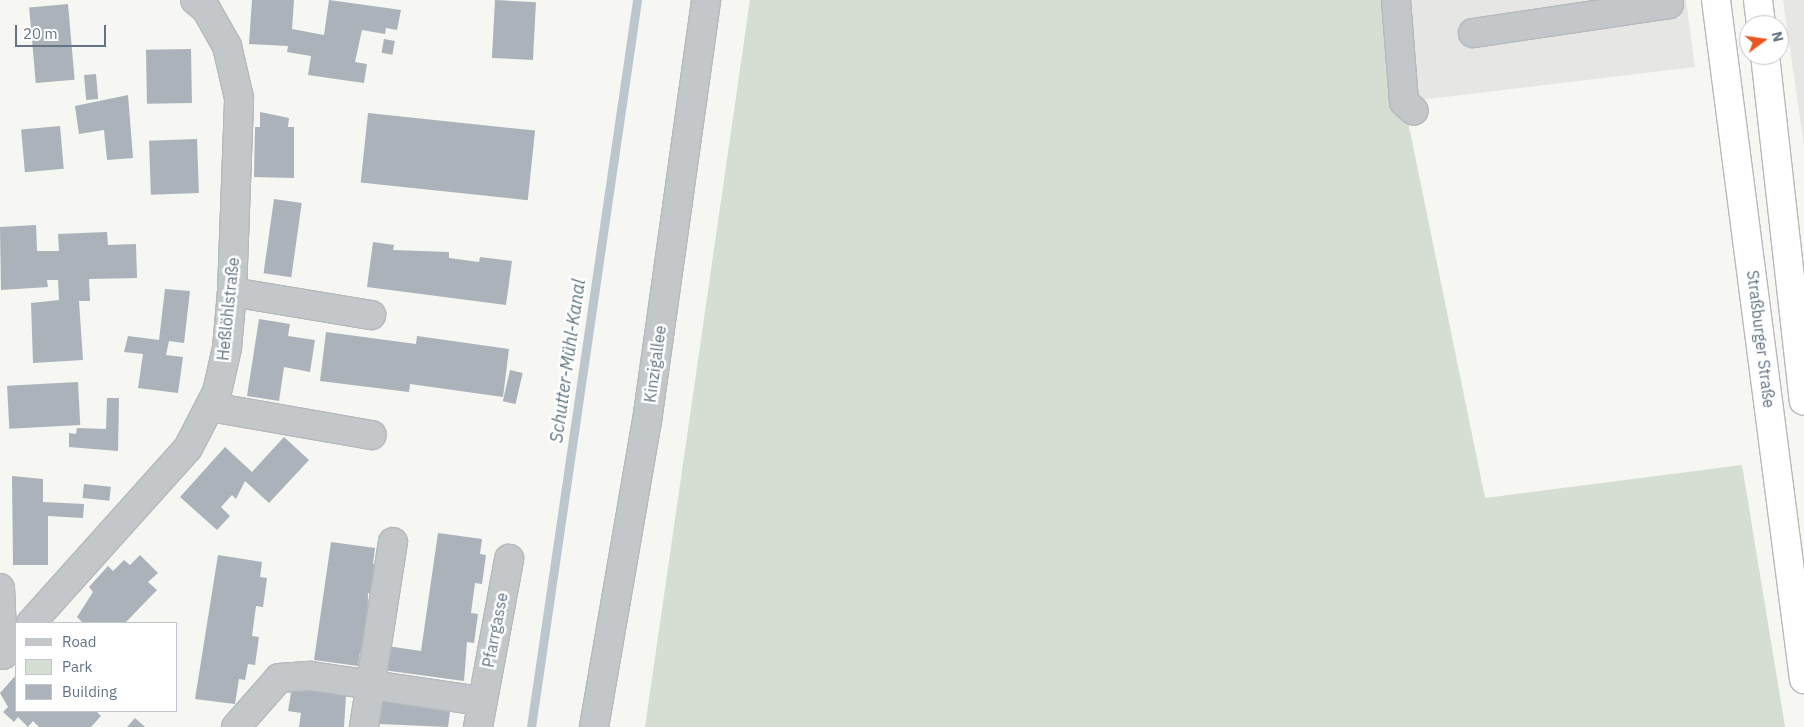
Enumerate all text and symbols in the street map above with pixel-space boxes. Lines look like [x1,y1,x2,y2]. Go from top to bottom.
scale bar [18,15,109,47]
north arrow [1739,15,1789,65]
text: 20 m [23,24,58,43]
text: N [1768,30,1788,44]
street label: Heßlöhlstraße [213,256,243,362]
street label: Straßburger Straße [1743,269,1779,409]
water label: Schutter-Mühl-Kanal [546,278,590,444]
street label: Kinzigallee [640,324,670,404]
street label: Pfarrgasse [478,591,512,669]
legend [15,622,178,712]
text: Road [62,632,97,651]
text: Park [62,657,92,676]
text: Building [62,682,117,701]

